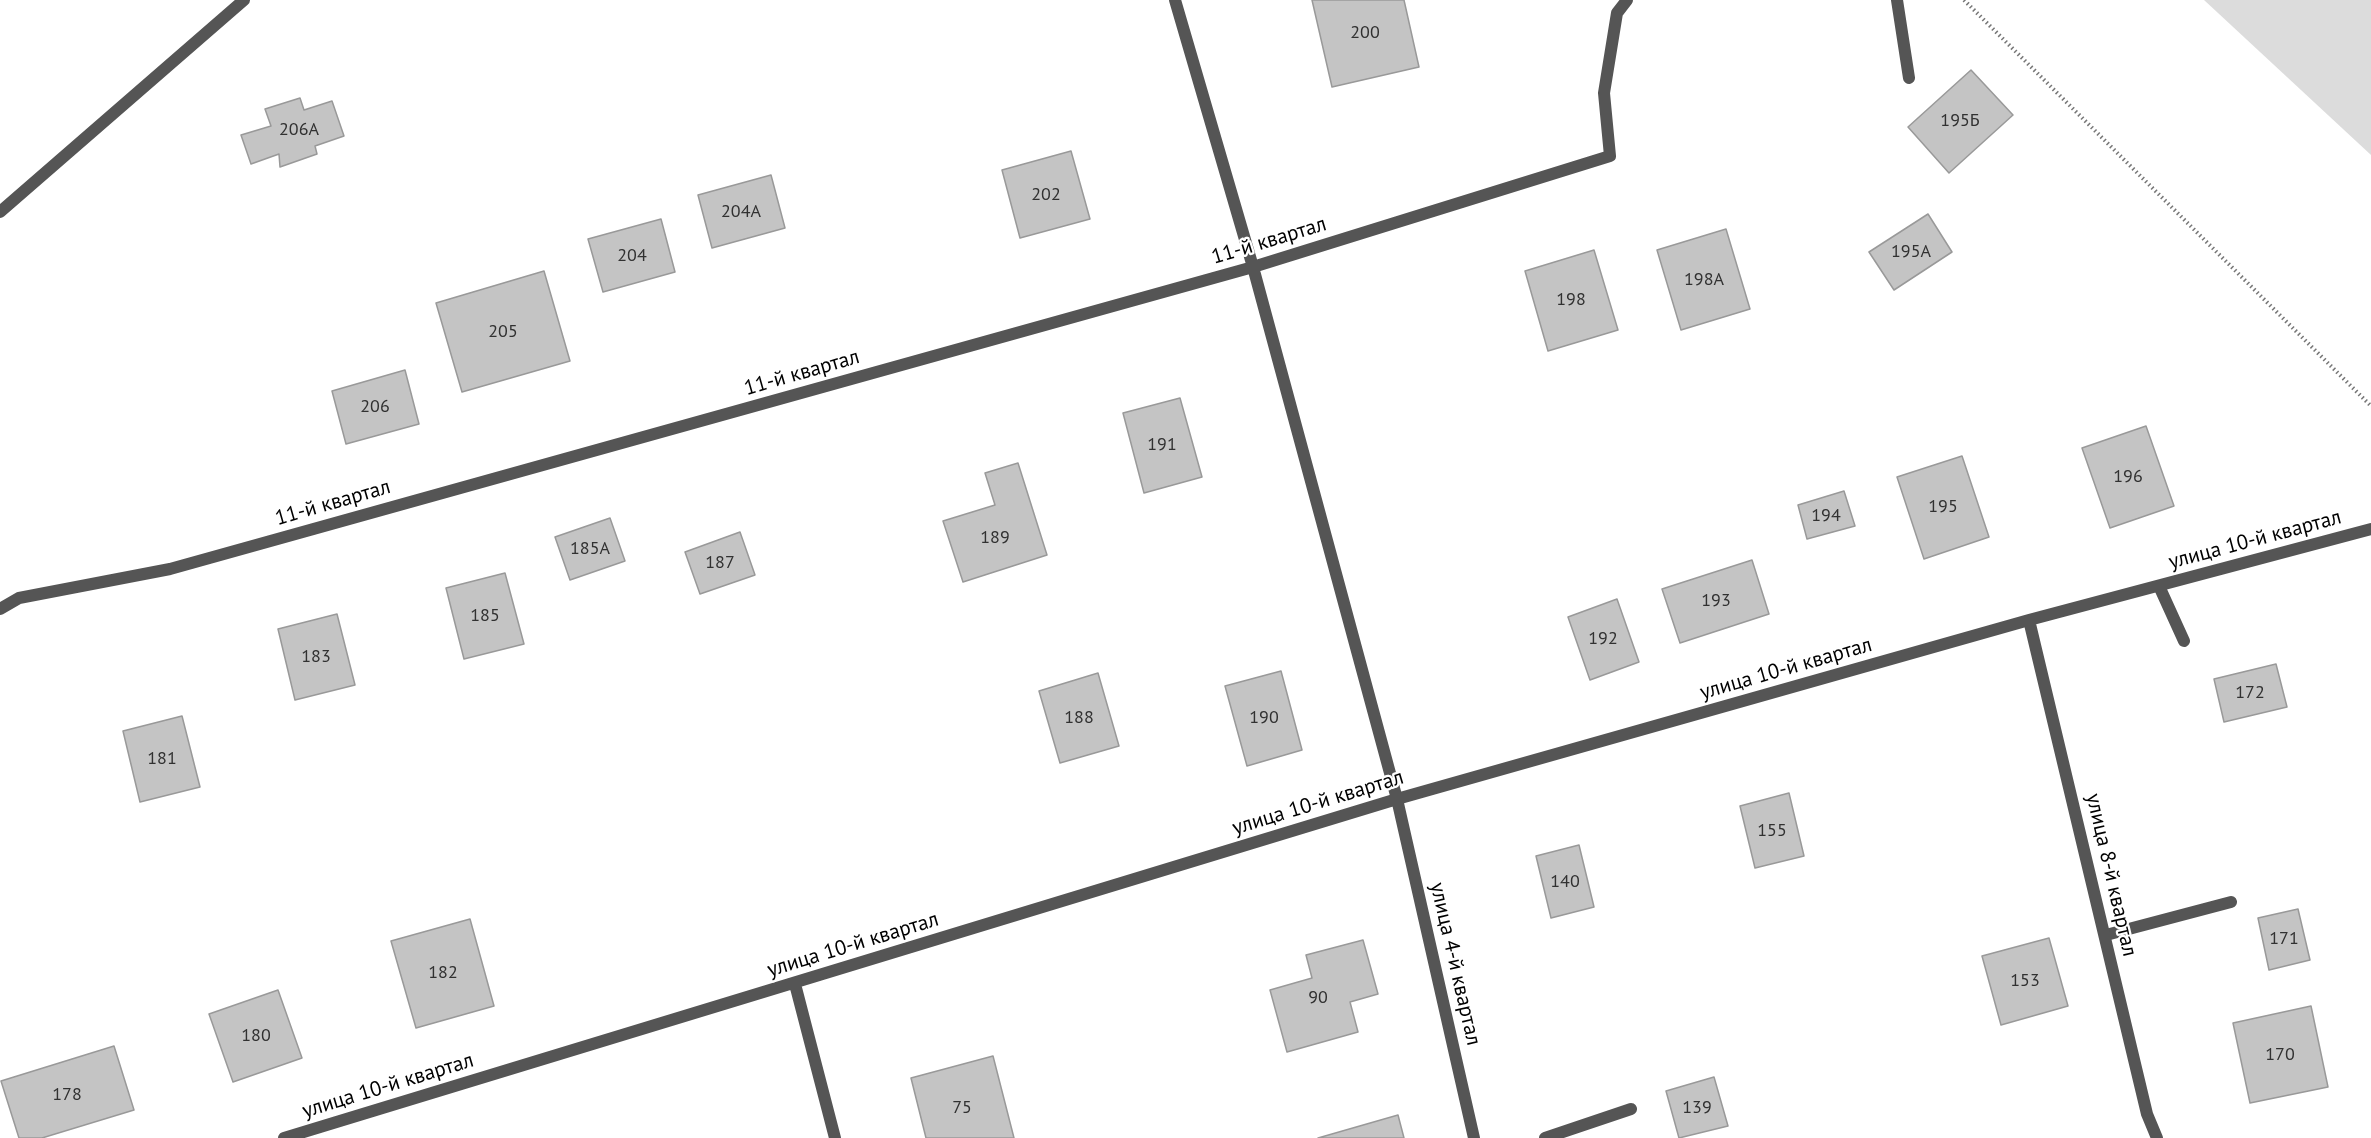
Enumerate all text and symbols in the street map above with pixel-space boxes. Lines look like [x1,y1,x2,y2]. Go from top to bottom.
house number: 200 [1350,22,1380,44]
house number: 195Б [1940,110,1980,132]
house number: 206А [279,119,319,141]
house number: 202 [1031,184,1061,206]
house number: 204А [721,201,761,223]
street label: 11-й квартал [1209,212,1329,270]
house number: 195А [1891,241,1931,263]
house number: 204 [617,245,647,267]
house number: 198А [1684,269,1724,291]
house number: 198 [1556,289,1586,311]
house number: 205 [488,321,518,343]
street label: 11-й квартал [741,345,863,401]
house number: 206 [360,396,390,418]
house number: 191 [1147,434,1177,456]
house number: 196 [2113,466,2143,488]
street label: 11-й квартал [272,475,394,531]
house number: 195 [1928,496,1958,518]
house number: 194 [1811,505,1841,527]
street label: улица 10-й квартал [2166,505,2344,575]
house number: 189 [980,527,1010,549]
house number: 185А [570,538,610,560]
house number: 187 [705,552,735,574]
house number: 193 [1701,590,1731,612]
house number: 185 [470,605,500,627]
house number: 192 [1588,628,1618,650]
street label: улица 10-й квартал [1697,632,1875,706]
house number: 183 [301,646,331,668]
house number: 172 [2235,682,2265,704]
house number: 188 [1064,707,1094,729]
house number: 190 [1249,707,1279,729]
house number: 181 [147,748,177,770]
street label: улица 10-й квартал [1229,765,1407,841]
street label: улица 8-й квартал [2080,791,2142,959]
house number: 155 [1757,820,1787,842]
house number: 140 [1550,871,1580,893]
street label: улица 4-й квартал [1424,880,1486,1048]
street label: улица 10-й квартал [764,907,942,983]
house number: 171 [2269,928,2299,950]
house number: 182 [428,962,458,984]
house number: 153 [2010,970,2040,992]
house number: 90 [1308,987,1328,1009]
house number: 180 [241,1025,271,1047]
house number: 170 [2265,1044,2295,1066]
street label: улица 10-й квартал [299,1048,477,1124]
house number: 178 [52,1084,82,1106]
house number: 75 [952,1097,972,1119]
house number: 139 [1682,1097,1712,1119]

